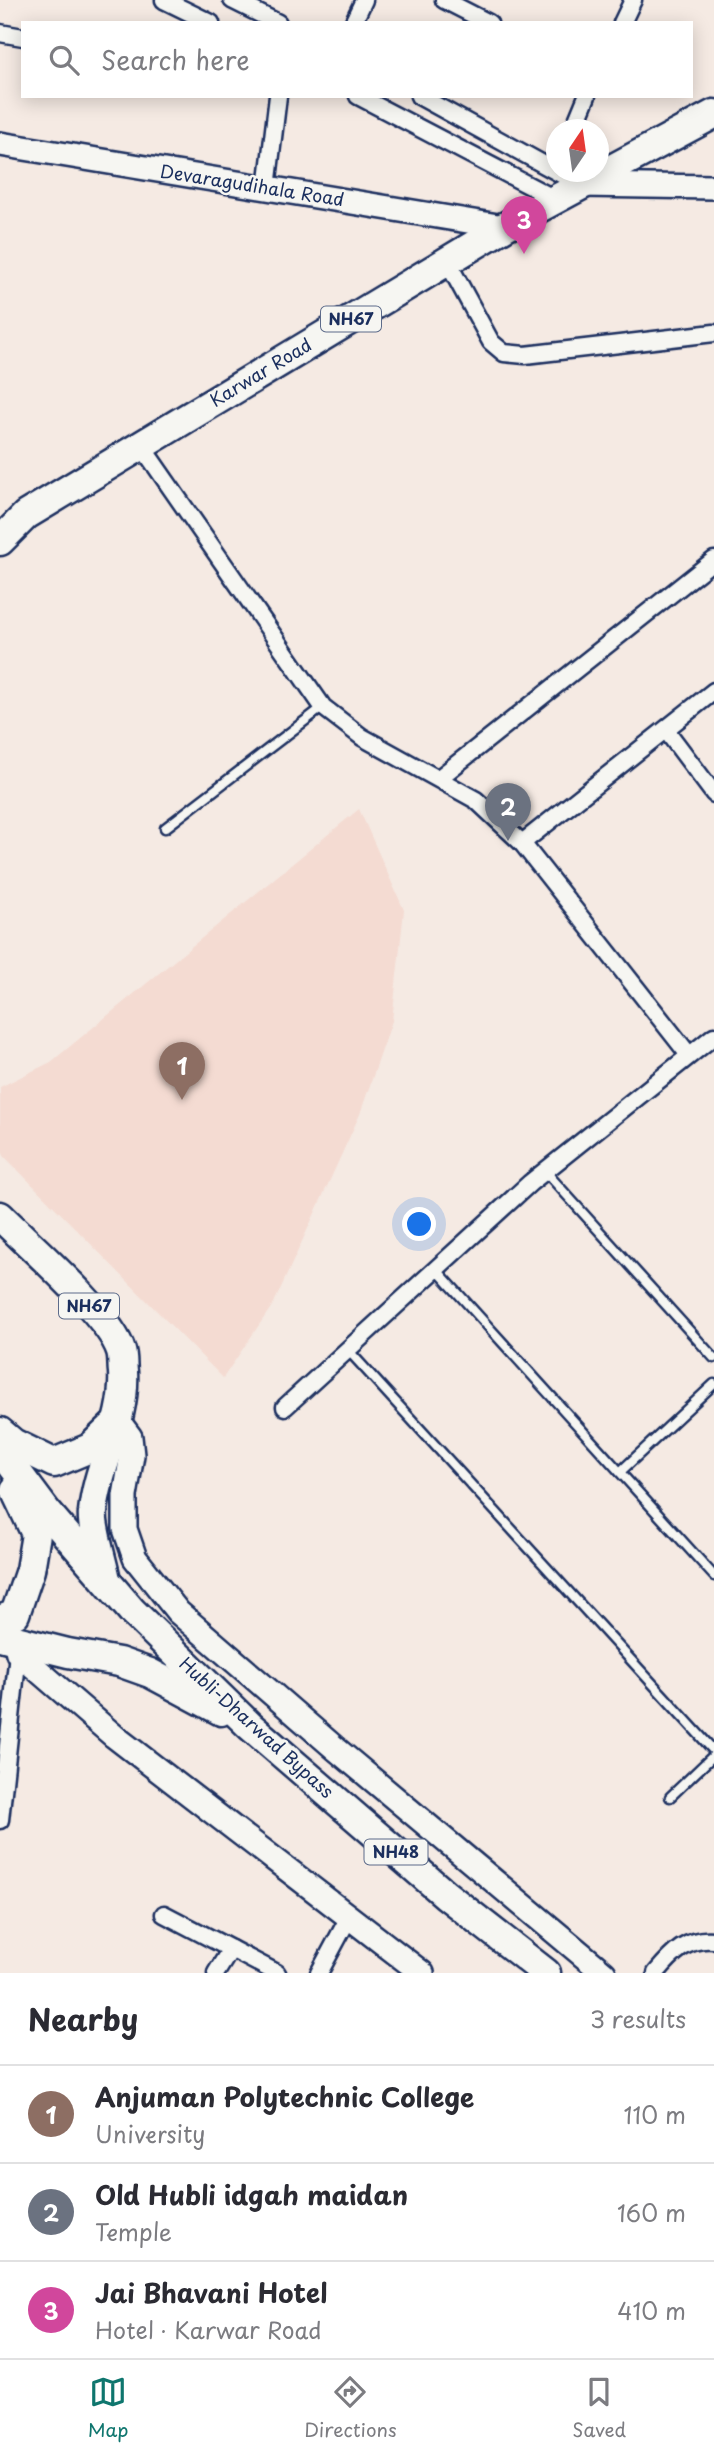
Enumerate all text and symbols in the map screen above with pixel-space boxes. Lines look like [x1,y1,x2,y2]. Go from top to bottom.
search box [21,21,693,98]
text: Search here [101,40,250,79]
icon: search [45,41,83,79]
north arrow [546,119,609,182]
street label: Devaragudihala Road [158,157,346,212]
pin: 3 [501,196,547,254]
road number: NH67 [321,306,381,332]
street label: Karwar Road [204,331,316,413]
pin: 2 [485,783,531,841]
pin: 1 [159,1042,205,1100]
your location [402,1207,436,1241]
road number: NH67 [59,1294,119,1318]
street label: Hubli-Dharwad Bypass [174,1650,340,1804]
road number: NH48 [364,1840,428,1864]
text: Nearby [28,1996,138,2041]
text: 3 results [590,2001,686,2036]
text: Anjuman Polytechnic College [95,2077,474,2116]
text: 1 [46,2097,57,2132]
text: 110 m [624,2097,686,2132]
text: University [95,2116,205,2151]
text: Old Hubli idgah maidan [95,2175,408,2214]
text: 2 [43,2195,59,2230]
text: 160 m [617,2195,686,2230]
text: Temple [95,2214,172,2249]
text: Jai Bhavani Hotel [95,2273,327,2312]
text: 3 [43,2293,59,2328]
text: 410 m [617,2293,686,2328]
text: Hotel · Karwar Road [95,2312,321,2347]
tab: Map [88,2373,128,2443]
tab: Directions [304,2373,397,2443]
tab: Saved [572,2373,626,2443]

